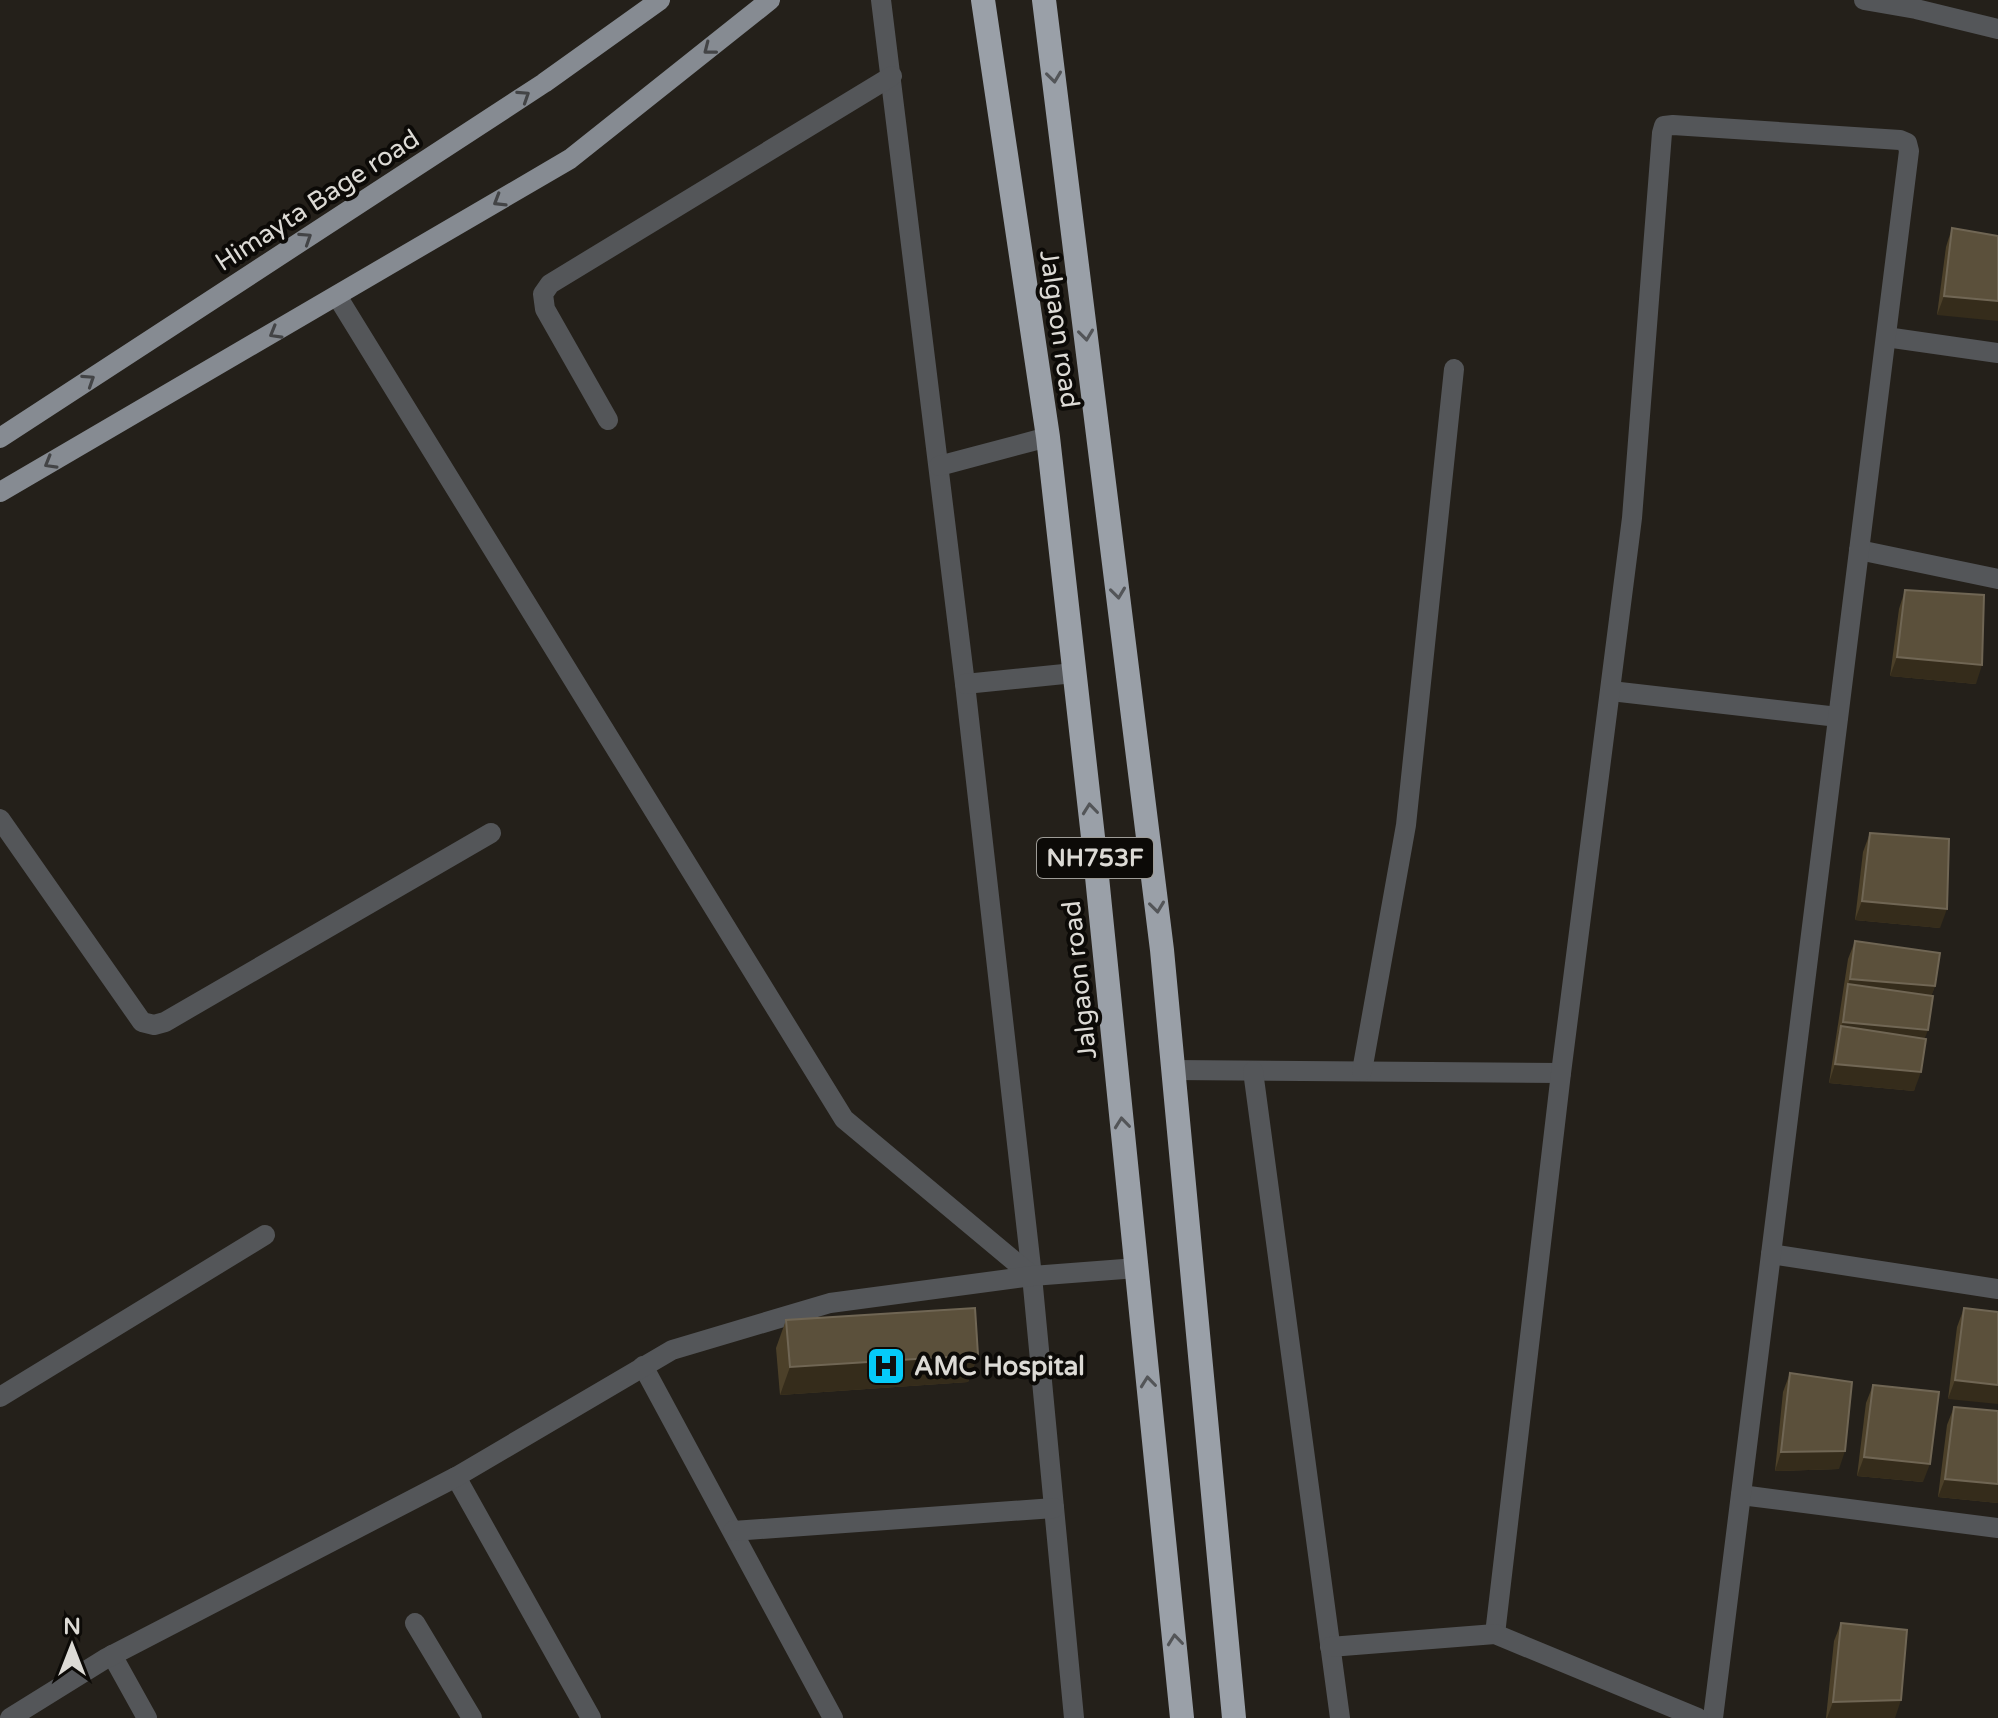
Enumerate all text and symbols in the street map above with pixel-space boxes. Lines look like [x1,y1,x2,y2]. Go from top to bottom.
one-way arrow [703,39,718,53]
one-way arrow [1045,71,1062,84]
one-way arrow [515,91,530,106]
street label: Himayta Bage road [210,123,425,278]
one-way arrow [493,191,508,207]
one-way arrow [298,233,312,248]
street label: Jalgaon road [1033,248,1086,410]
one-way arrow [269,323,284,338]
one-way arrow [1077,329,1094,342]
one-way arrow [80,375,94,390]
one-way arrow [44,453,59,469]
one-way arrow [1109,587,1126,600]
one-way arrow [1081,802,1098,815]
road number: NH753F [1037,838,1153,878]
street label: Jalgaon road [1056,899,1103,1061]
one-way arrow [1148,901,1165,914]
one-way arrow [1114,1116,1131,1129]
hospital icon: AMC Hospital [865,1345,907,1387]
place label: AMC Hospital [914,1351,1085,1382]
one-way arrow [1140,1375,1157,1388]
north arrow [32,1606,112,1686]
text: N [63,1614,81,1640]
one-way arrow [1166,1633,1183,1646]

